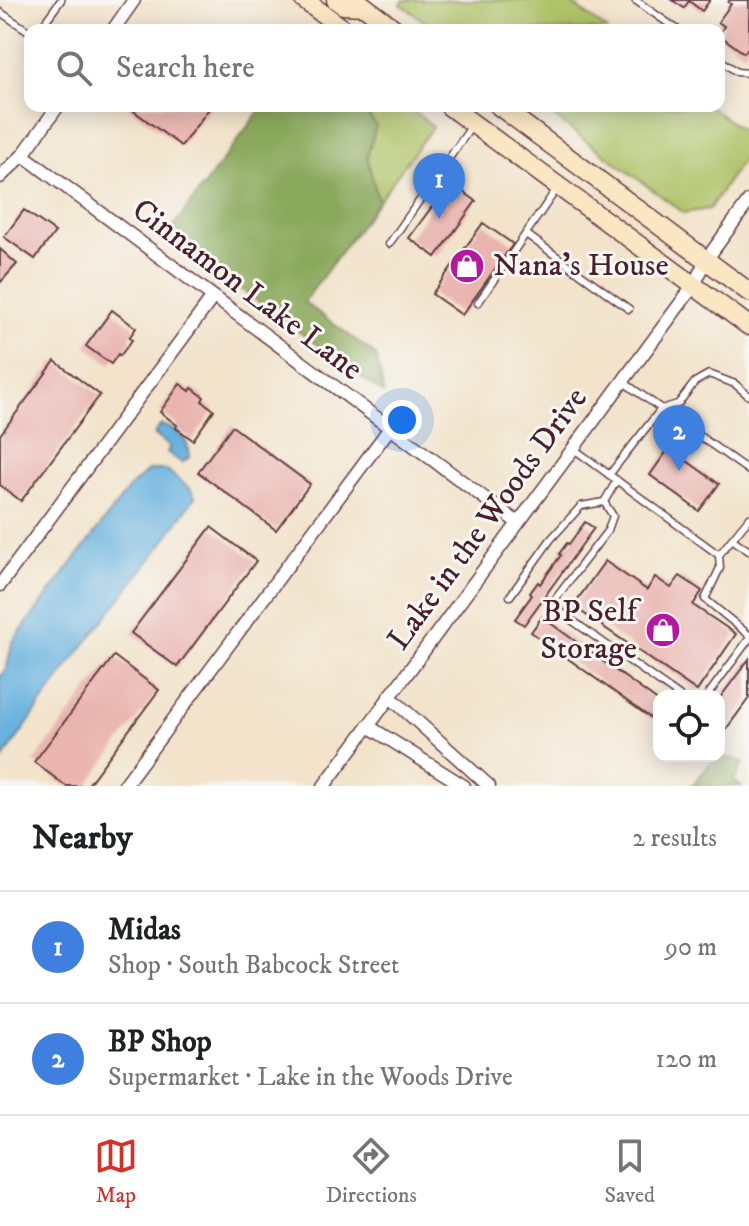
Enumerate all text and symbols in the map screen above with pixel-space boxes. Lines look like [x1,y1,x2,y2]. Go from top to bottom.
search box [24,24,725,112]
icon: search [52,46,96,90]
text: Search here [116,50,255,87]
pin: 1 [413,153,465,219]
street label: Cinnamon Lake Lane [124,190,370,390]
place label: Nana's House [493,246,669,286]
shop icon: Nana's House [448,247,486,285]
street label: Lake in the Woods Drive [379,380,597,658]
your location [382,400,422,440]
pin: 2 [653,405,705,471]
place label: BP Self Storage [540,592,642,669]
shop icon: BP Self Storage [644,611,682,649]
map controls [653,690,725,762]
button: locate [653,690,725,762]
text: Nearby [32,817,133,859]
text: 2 results [632,822,717,855]
text: Midas [108,912,181,949]
text: 1 [53,931,63,964]
text: 90 m [665,931,717,964]
text: Shop · South Babcock Street [108,949,399,982]
text: BP Shop [108,1024,212,1061]
text: 2 [52,1043,64,1076]
text: 120 m [656,1043,717,1076]
text: Supermarket · Lake in the Woods Drive [108,1061,513,1094]
tab: Map [94,1134,138,1209]
tab: Directions [326,1134,417,1209]
tab: Saved [605,1134,655,1209]

